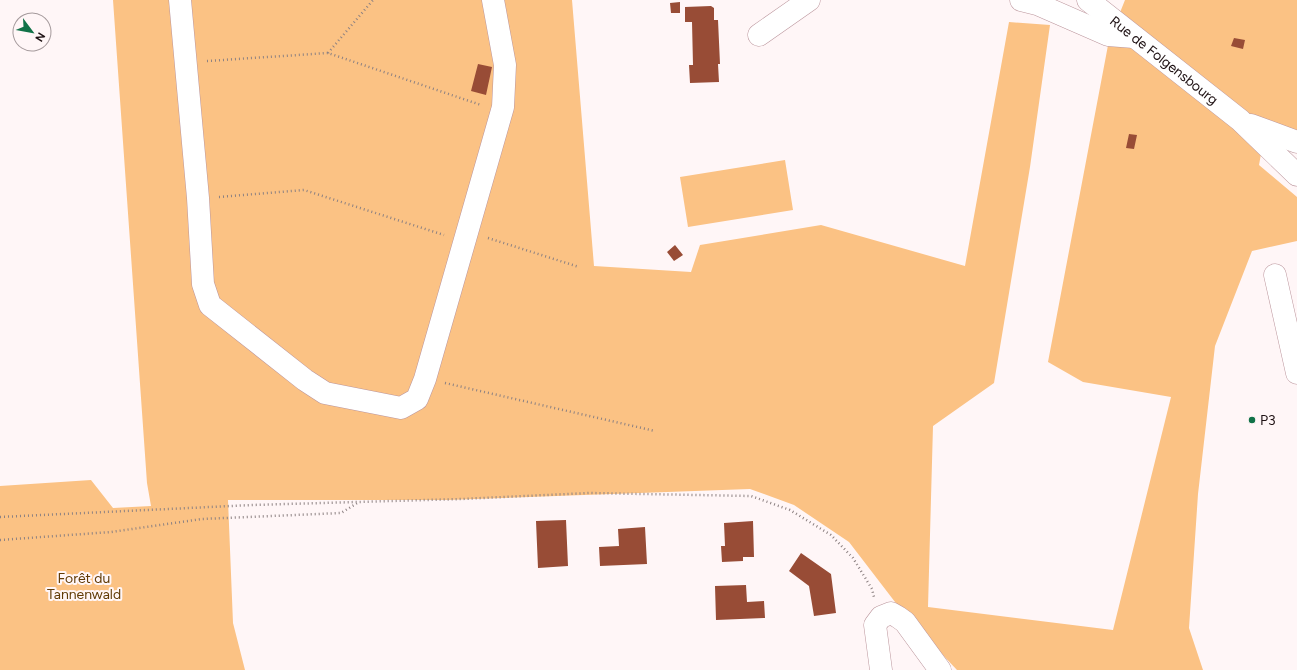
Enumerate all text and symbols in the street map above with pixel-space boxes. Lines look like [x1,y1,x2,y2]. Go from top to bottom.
north arrow [12,12,52,52]
street label: Rue de Folgensbourg [1106,13,1221,108]
text: N [32,30,48,44]
place label: P3 [1260,412,1276,429]
marker: P3 [1247,415,1257,425]
park label: Forêt du Tannenwald [47,570,121,603]

